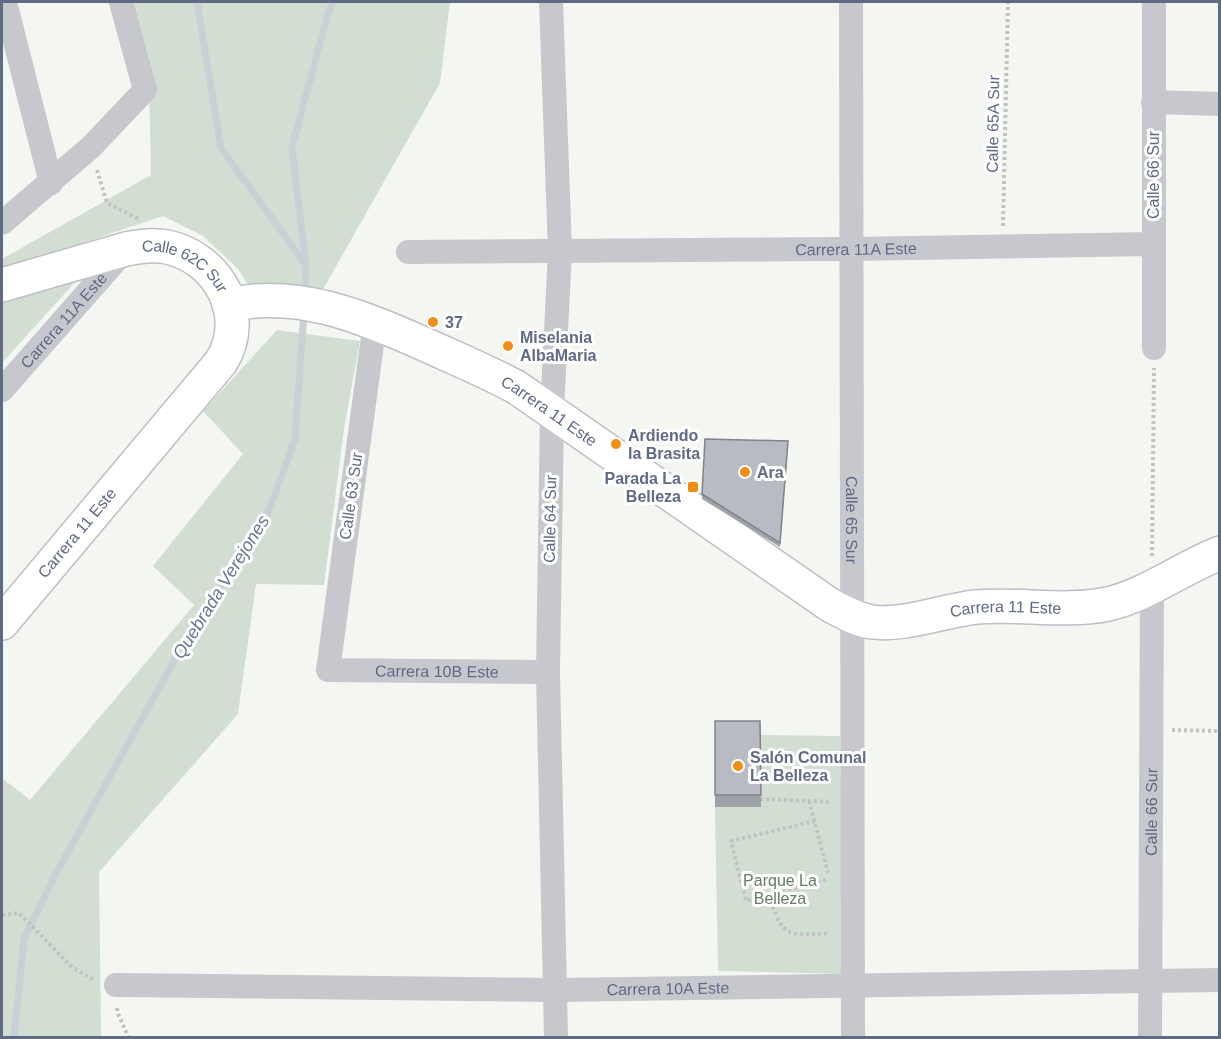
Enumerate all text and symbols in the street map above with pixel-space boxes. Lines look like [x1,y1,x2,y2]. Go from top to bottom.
street label: Calle 65A Sur [984,74,1002,173]
street label: Calle 66 Sur [1145,130,1162,219]
street label: Calle 62C Sur [141,237,232,295]
street label: Carrera 11A Este [795,239,917,258]
street label: Carrera 11A Este [17,269,110,371]
place label: 37 [445,314,463,331]
marker: 37 [426,315,440,329]
place label: Miselania AlbaMaria [520,329,597,364]
marker: Miselania AlbaMaria [501,339,515,353]
street label: Carrera 11 Este [499,372,600,449]
place label: Ardiendo la Brasita [628,427,700,462]
marker: Ardiendo la Brasita [609,437,623,451]
street label: Calle 63 Sur [336,451,366,541]
place label: Ara [757,464,784,481]
marker: Ara [738,465,752,479]
place label: Parada La Belleza [605,470,681,505]
street label: Calle 64 Sur [541,474,559,563]
street label: Calle 65 Sur [843,476,861,565]
marker: Parada La Belleza [686,480,700,494]
street label: Carrera 11 Este [35,485,119,581]
water label: Quebrada Verejones [169,512,273,662]
street label: Carrera 11 Este [948,598,1062,620]
street label: Carrera 10B Este [375,662,499,680]
place label: Salón Comunal La Belleza [750,749,866,784]
marker: Salón Comunal La Belleza [731,759,745,773]
street label: Calle 66 Sur [1142,767,1160,856]
park label: Parque La Belleza [743,872,817,907]
street label: Carrera 10A Este [606,979,730,998]

